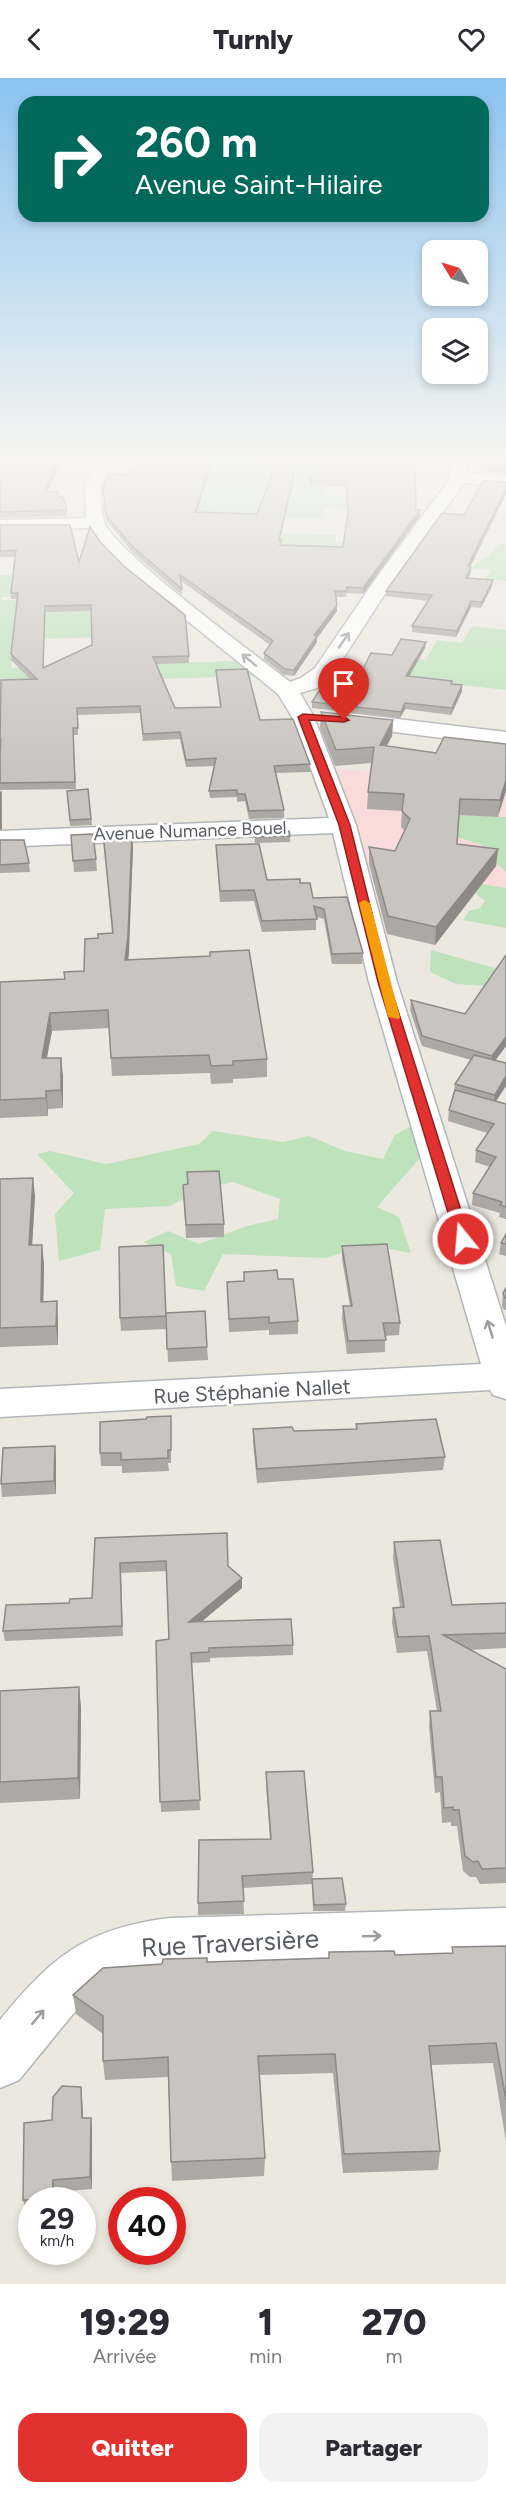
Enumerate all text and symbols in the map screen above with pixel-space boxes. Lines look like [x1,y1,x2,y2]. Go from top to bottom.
icon: back [18,23,51,56]
text: Turnly [213,23,293,56]
icon: heart [455,23,488,56]
text: 260 m [135,117,258,168]
icon: right [36,120,114,198]
text: Avenue Saint-Hilaire [135,168,383,201]
north arrow [422,240,488,306]
map controls [422,240,488,384]
button: layers [422,318,488,384]
one-way arrow [339,632,351,649]
one-way arrow [242,654,258,667]
pin [318,658,369,720]
icon: arrive [327,667,360,700]
street label: Avenue Numance Bouel [93,817,287,845]
position arrow [431,1207,495,1271]
one-way arrow [484,1320,495,1339]
street label: Rue Stéphanie Nallet [153,1373,351,1409]
street label: Rue Traversière [140,1922,320,1964]
one-way arrow [362,1930,382,1942]
one-way arrow [31,2010,45,2025]
speed limit sign: 40 [108,2187,186,2265]
text: 29 [40,2200,74,2237]
text: km/h [40,2232,74,2250]
text: 19:29 [79,2301,170,2344]
text: 1 [258,2301,273,2344]
text: 270 [362,2301,427,2344]
text: Arrivée [93,2344,157,2368]
text: min [249,2344,282,2368]
text: m [386,2344,403,2368]
button: Quitter [18,2413,247,2482]
button: Partager [259,2413,488,2482]

